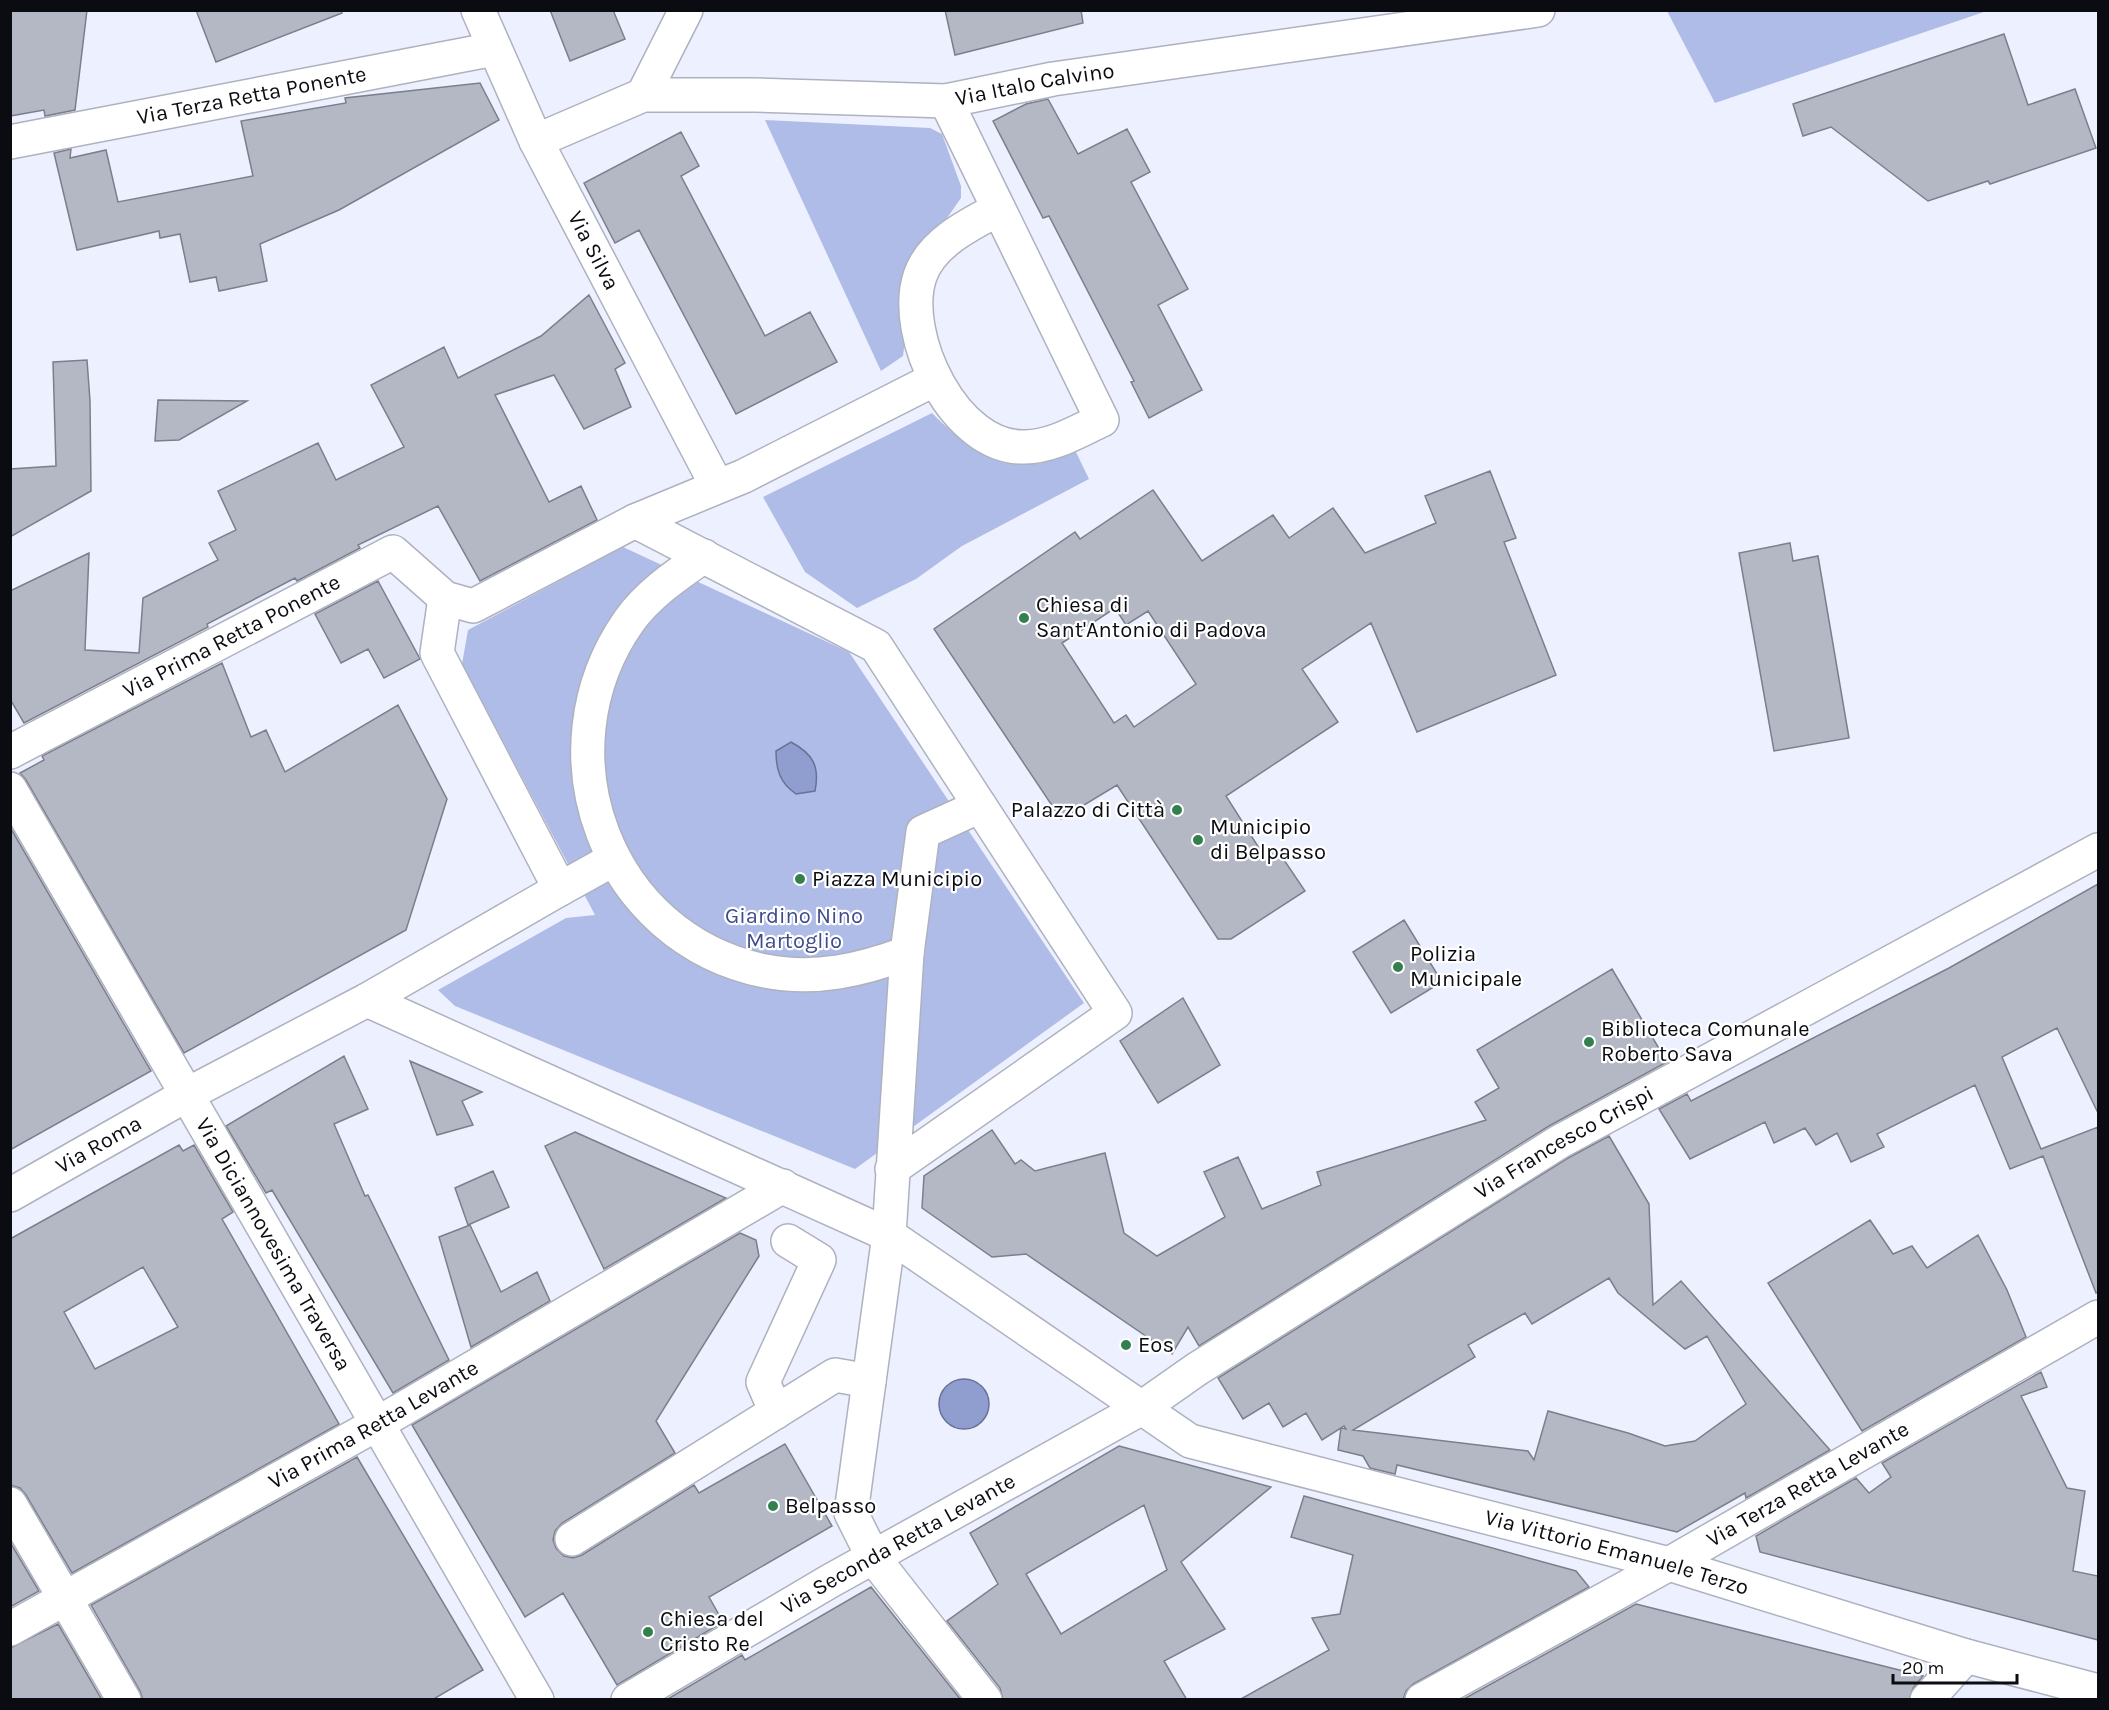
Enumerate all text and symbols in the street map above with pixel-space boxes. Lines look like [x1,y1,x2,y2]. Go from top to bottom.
street label: Via Italo Calvino [953,57,1116,112]
street label: Via Terza Retta Ponente [135,61,369,130]
street label: Via Silva [562,207,625,294]
street label: Via Prima Retta Ponente [119,569,345,704]
place label: Chiesa di Sant'Antonio di Padova [1036,592,1267,643]
marker: Chiesa di Sant'Antonio di Padova [1017,611,1031,625]
place label: Palazzo di Città [1011,797,1165,823]
marker: Palazzo di Città [1170,803,1184,817]
place label: Municipio di Belpasso [1210,814,1326,865]
marker: Municipio di Belpasso [1191,833,1205,847]
place label: Piazza Municipio [812,866,982,892]
marker: Piazza Municipio [793,872,807,886]
park label: Giardino Nino Martoglio [725,903,863,954]
place label: Polizia Municipale [1410,941,1522,992]
marker: Polizia Municipale [1391,960,1405,974]
place label: Biblioteca Comunale Roberto Sava [1601,1016,1810,1067]
marker: Biblioteca Comunale Roberto Sava [1582,1035,1596,1049]
street label: Via Francesco Crispi [1470,1080,1658,1205]
street label: Via Roma [51,1110,146,1179]
street label: Via Diciannovesima Traversa [190,1113,357,1375]
place label: Eos [1138,1332,1174,1358]
marker: Eos [1119,1338,1133,1352]
street label: Via Prima Retta Levante [264,1354,483,1495]
street label: Via Terza Retta Levante [1702,1416,1913,1553]
street label: Via Seconda Retta Levante [776,1468,1020,1620]
place label: Belpasso [785,1493,876,1519]
marker: Belpasso [766,1499,780,1513]
street label: Via Vittorio Emanuele Terzo [1482,1504,1752,1601]
place label: Chiesa del Cristo Re [660,1606,764,1657]
marker: Chiesa del Cristo Re [641,1625,655,1639]
scale bar [1893,1647,2018,1685]
text: 20 m [1902,1657,1944,1679]

